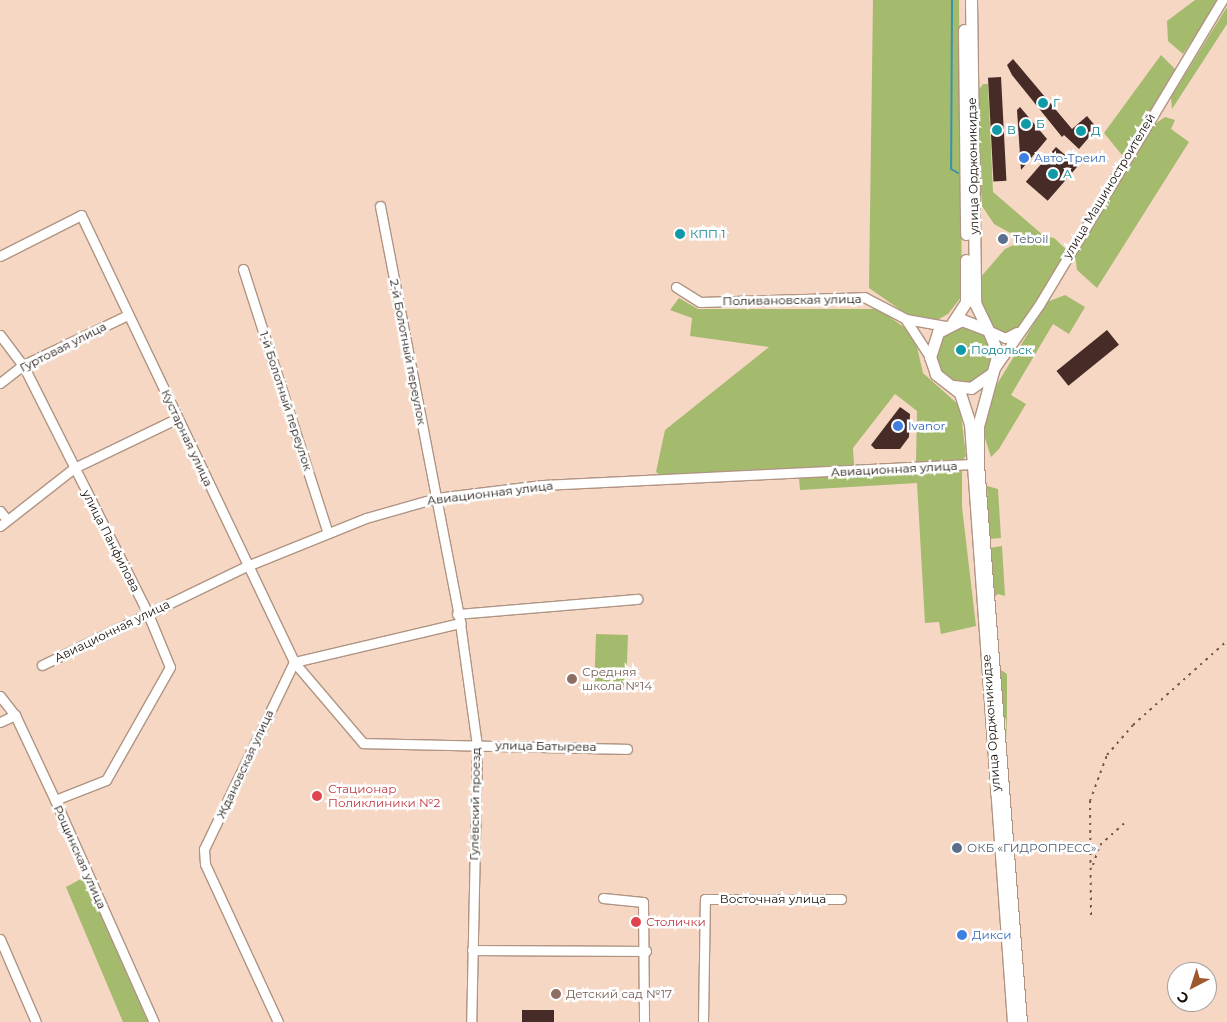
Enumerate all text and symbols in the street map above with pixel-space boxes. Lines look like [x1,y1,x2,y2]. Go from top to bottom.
place label: Г [1053,96,1060,110]
street label: улица Орджоникидзе [965,97,981,235]
marker: Г [1037,97,1049,109]
street label: улица Машиностроителей [1060,111,1158,261]
place label: Б [1036,117,1045,131]
marker: Б [1020,118,1032,130]
place label: В [1007,123,1016,137]
marker: В [991,124,1003,136]
place label: Д [1091,124,1101,138]
marker: Д [1075,125,1087,137]
place label: Авто-Треил [1034,151,1106,165]
marker: Авто-Треил [1018,152,1030,164]
place label: А [1063,167,1072,181]
marker: А [1047,168,1059,180]
place label: КПП 1 [690,227,725,241]
marker: КПП 1 [674,228,686,240]
place label: Teboil [1013,232,1049,246]
marker: Teboil [997,233,1009,245]
street label: 2-й Болотный переулок [387,278,429,426]
street label: Поливановская улица [722,292,862,308]
street label: Гуртовая улица [17,319,109,375]
street label: 1-й Болотный переулок [257,329,315,473]
place label: Подольск [971,343,1032,357]
marker: Подольск [955,344,967,356]
street label: Кустарная улица [158,387,216,489]
place label: Ivanor [908,419,945,433]
marker: Ivanor [892,420,904,432]
street label: Авиационная улица [830,458,958,480]
street label: Авиационная улица [426,478,554,508]
street label: улица Панфилова [79,487,143,595]
street label: Авиационная улица [52,597,172,665]
street label: улица Орджоникидзе [979,654,1003,792]
place label: Средняя школа №14 [582,665,652,693]
marker: Средняя школа №14 [566,673,578,685]
street label: Ждановская улица [213,707,277,821]
street label: улица Батырева [495,738,597,754]
street label: Гулёвский проезд [467,747,483,861]
place label: Стационар Поликлиники №2 [328,782,440,810]
marker: Стационар Поликлиники №2 [310,789,324,803]
street label: Рощинская улица [51,803,109,911]
place label: ОКБ «ГИДРОПРЕСС» [967,841,1097,855]
marker: ОКБ «ГИДРОПРЕСС» [951,842,963,854]
street label: Восточная улица [720,892,826,906]
place label: Столички [646,915,706,929]
marker: Столички [630,916,642,928]
place label: Дикси [972,928,1012,942]
marker: Дикси [956,929,968,941]
north arrow [1167,962,1217,1012]
place label: Детский сад №17 [566,987,672,1001]
marker: Детский сад №17 [550,988,562,1000]
text: С [1173,988,1193,1008]

